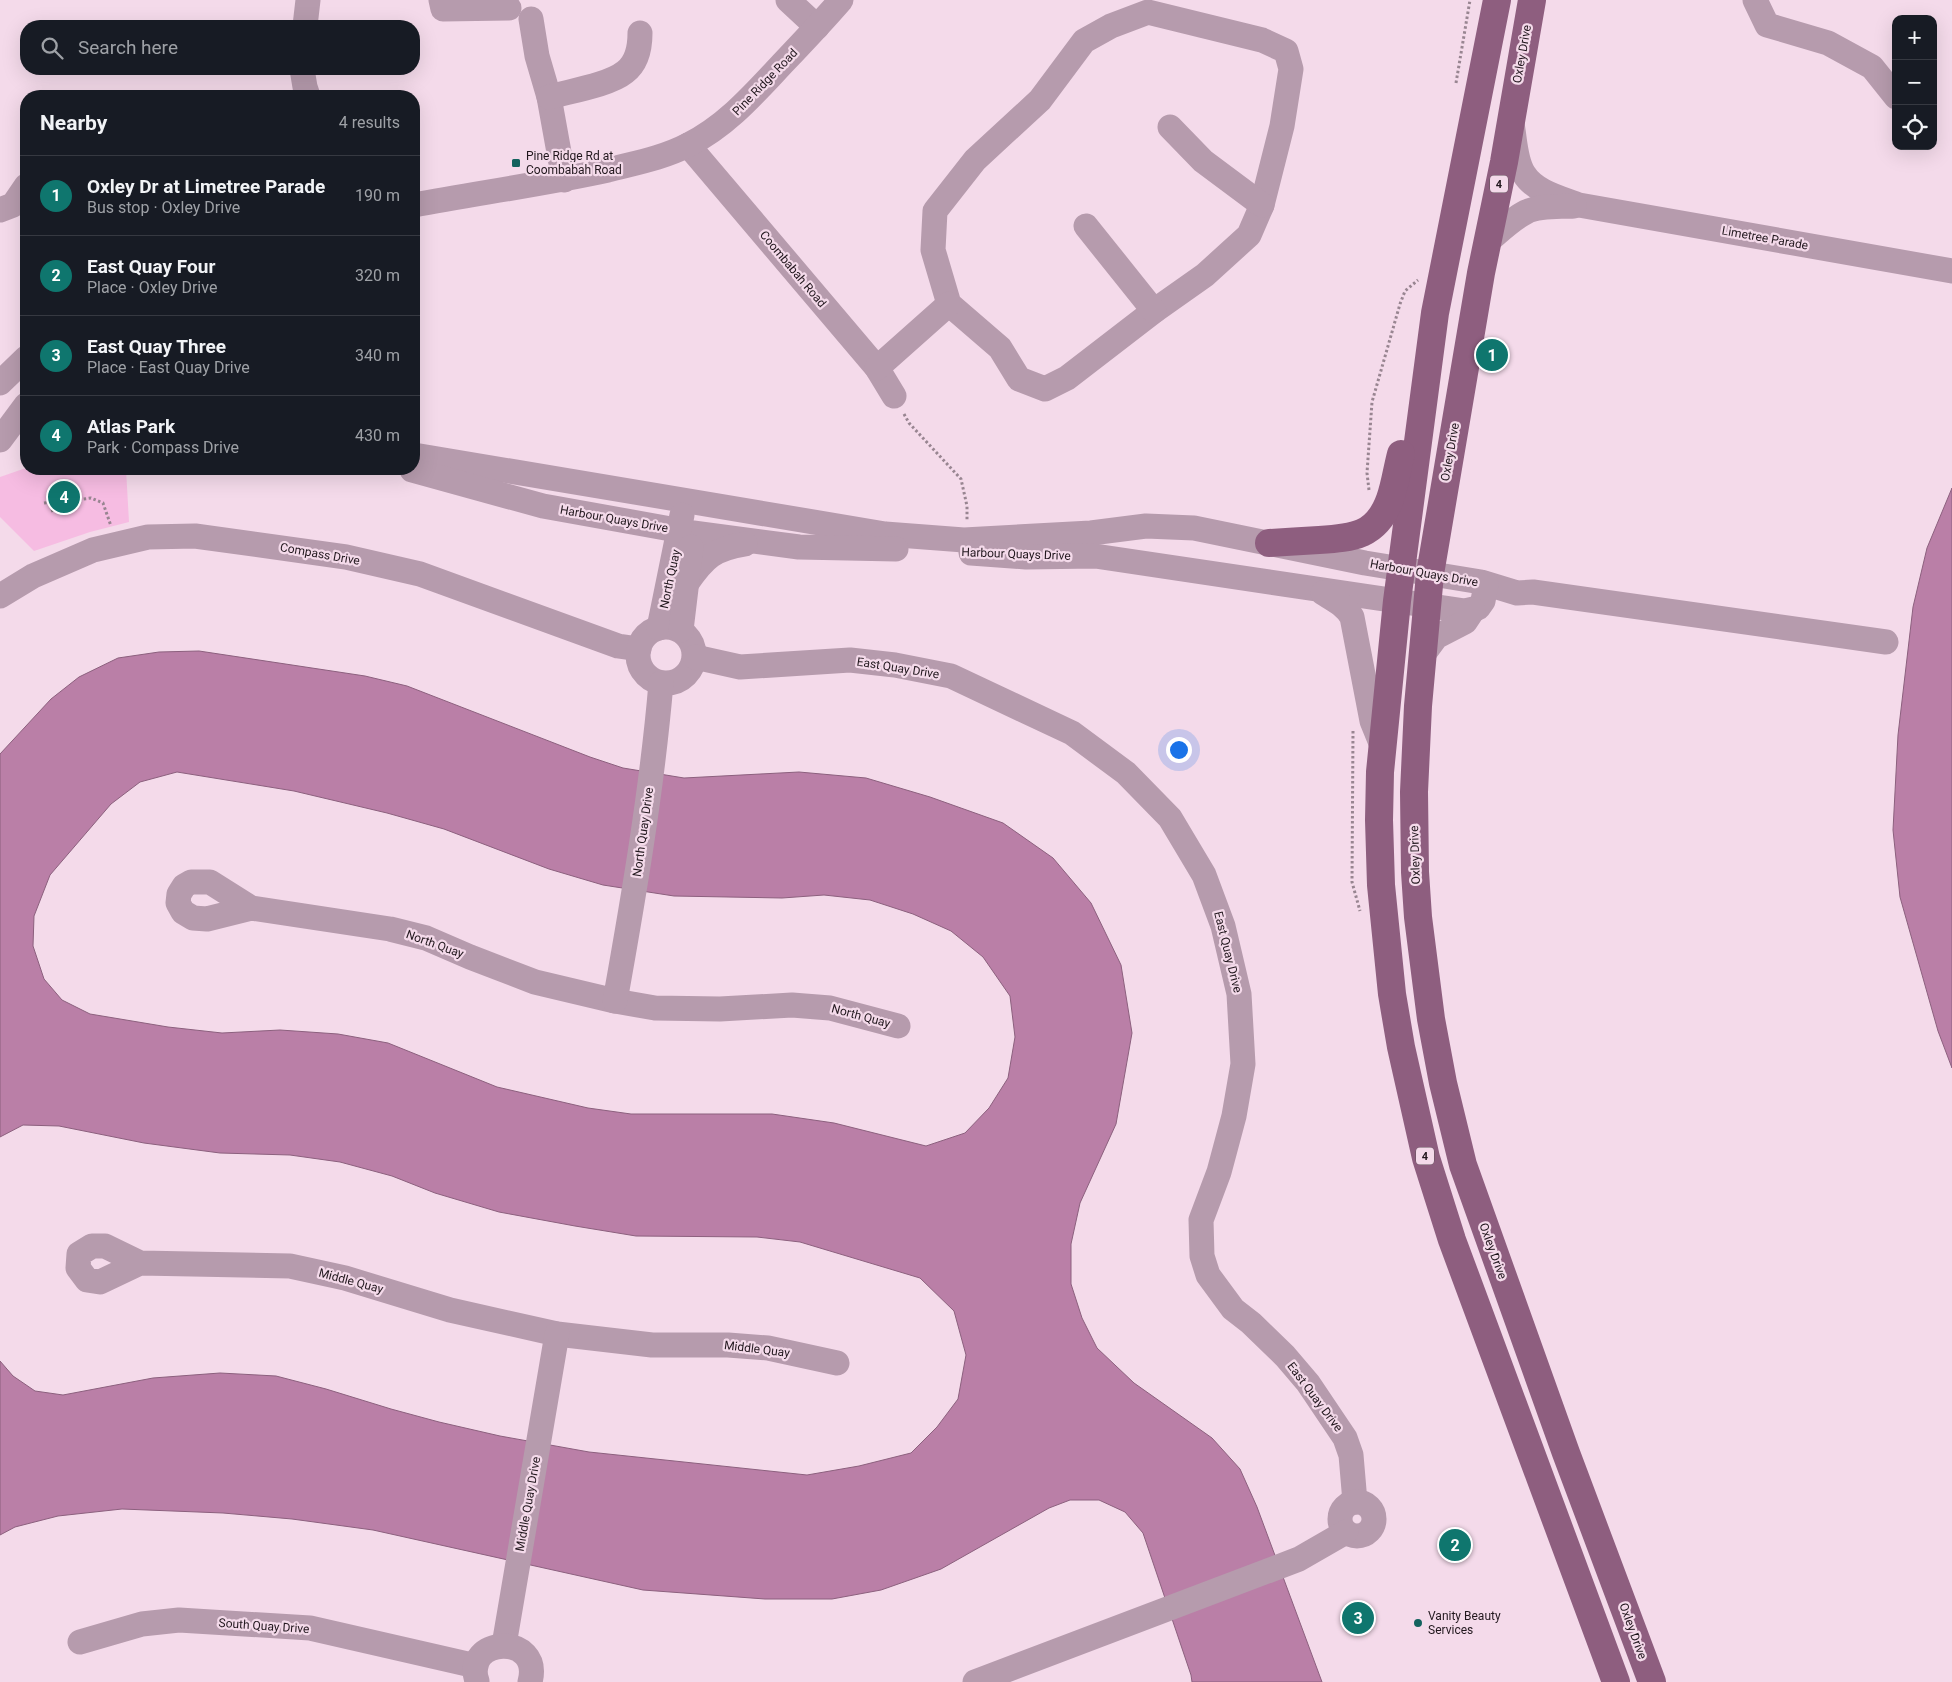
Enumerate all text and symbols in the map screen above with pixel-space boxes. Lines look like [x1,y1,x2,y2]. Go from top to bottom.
map controls [1892,15,1937,150]
button: + [1892,15,1937,60]
search box [20,20,420,75]
street label: Oxley Drive [1510,24,1534,84]
icon: search [38,34,66,62]
text: Search here [78,36,178,59]
street label: Pine Ridge Road [730,46,800,118]
button: − [1892,60,1937,105]
button: locate [1892,105,1937,150]
text: Nearby [40,111,107,135]
text: 4 results [339,113,400,132]
place label: Pine Ridge Rd at Coombabah Road [526,149,622,177]
marker: Pine Ridge Rd at Coombabah Road [510,157,522,169]
text: Oxley Dr at Limetree Parade [87,175,325,198]
road number: 4 [1490,175,1508,192]
text: 1 [51,186,61,205]
text: 190 m [355,186,400,205]
text: Bus stop · Oxley Drive [87,198,240,217]
street label: Limetree Parade [1721,224,1809,252]
street label: Coombabah Road [757,228,829,310]
text: East Quay Four [87,255,215,278]
text: 2 [51,266,61,285]
text: 320 m [355,266,400,285]
text: Place · Oxley Drive [87,278,217,297]
text: East Quay Three [87,335,226,358]
pin: 1 [1476,336,1508,374]
text: 3 [51,346,61,365]
text: 340 m [355,346,400,365]
text: Place · East Quay Drive [87,358,250,377]
text: Atlas Park [87,415,175,438]
street label: Oxley Drive [1438,422,1462,482]
text: 4 [51,426,61,445]
text: 430 m [355,426,400,445]
text: Park · Compass Drive [87,438,239,457]
pin: 4 [48,478,80,516]
street label: Harbour Quays Drive [559,503,669,535]
street label: Compass Drive [279,540,361,568]
street label: Harbour Quays Drive [961,545,1071,563]
street label: North Quay [657,548,683,610]
street label: Harbour Quays Drive [1369,557,1479,589]
street label: East Quay Drive [856,655,940,681]
your location [1166,737,1192,763]
street label: North Quay Drive [630,786,656,878]
street label: Oxley Drive [1407,825,1423,885]
street label: East Quay Drive [1211,910,1245,994]
street label: North Quay [404,927,466,961]
street label: North Quay [830,1001,892,1031]
road number: 4 [1416,1148,1434,1164]
street label: Oxley Drive [1476,1221,1510,1281]
street label: Middle Quay [317,1266,385,1296]
street label: Middle Quay [723,1338,791,1360]
street label: East Quay Drive [1284,1359,1346,1435]
street label: Middle Quay Drive [513,1455,543,1553]
pin: 2 [1439,1526,1471,1564]
pin: 3 [1342,1599,1374,1637]
street label: Oxley Drive [1616,1601,1650,1661]
place label: Vanity Beauty Services [1428,1609,1501,1637]
street label: South Quay Drive [218,1616,310,1636]
marker: Vanity Beauty Services [1412,1617,1424,1629]

